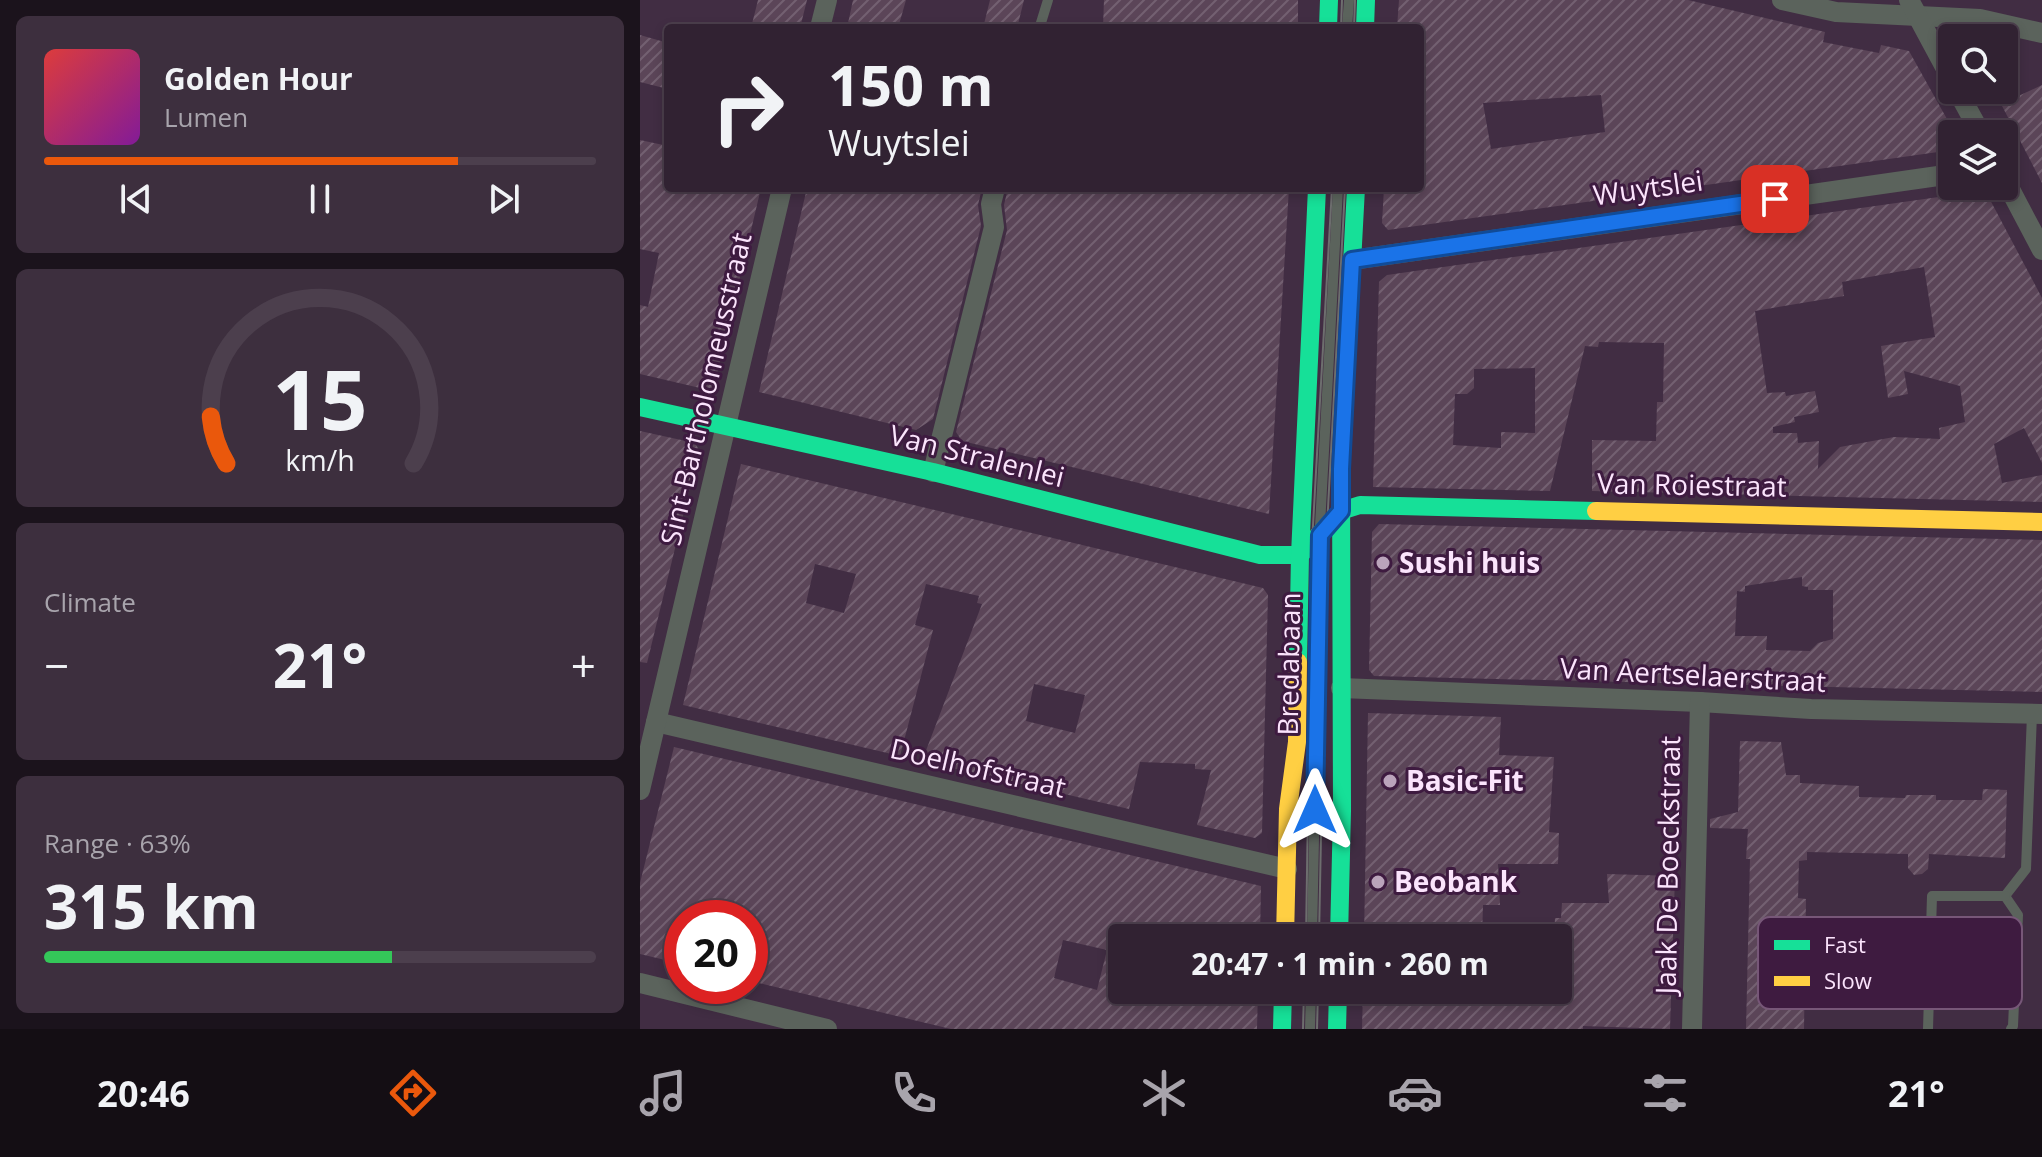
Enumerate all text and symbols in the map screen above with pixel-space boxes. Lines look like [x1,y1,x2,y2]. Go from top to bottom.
map controls [1938,24,2018,200]
button: search [1938,24,2018,104]
text: 150 m [828,46,994,122]
icon: right [696,56,800,160]
text: Golden Hour [164,58,353,99]
text: Lumen [164,99,248,135]
text: Wuytslei [828,118,970,167]
button: layers [1938,120,2018,200]
street label: Wuytslei [1591,161,1705,213]
pin [1741,165,1809,233]
icon: previous [114,177,158,221]
icon: pause [298,177,342,221]
icon: next [482,177,526,221]
icon: arrive [1753,177,1797,221]
street label: Sint-Bartholomeusstraat [651,229,759,549]
text: 15 [272,340,368,453]
street label: Van Stralenlei [886,415,1069,495]
text: km/h [285,440,355,479]
street label: Van Roiestraat [1597,463,1787,505]
place label: Sushi huis [1399,543,1540,581]
marker: Sushi huis [1374,554,1392,572]
text: Climate [44,584,136,620]
street label: Bredabaan [1268,592,1308,736]
text: 21° [273,624,367,706]
text: − [44,635,69,695]
text: + [571,635,596,695]
street label: Van Aertselaerstraat [1559,648,1827,700]
street label: Doelhofstraat [887,728,1070,806]
street label: Jaak De Boeckstraat [1646,735,1688,998]
place label: Basic-Fit [1406,761,1524,799]
position arrow [1273,768,1357,852]
marker: Basic-Fit [1381,772,1399,790]
text: Range · 63% [44,825,191,861]
place label: Beobank [1394,862,1518,900]
text: 315 km [44,865,259,947]
marker: Beobank [1369,873,1387,891]
speed limit sign: 20 [664,900,768,1004]
legend [1758,917,2022,1009]
text: Fast [1824,929,1866,959]
text: 20:47 · 1 min · 260 m [1191,943,1489,984]
text: Slow [1824,965,1872,995]
icon: directions [385,1065,441,1121]
icon: music [635,1065,691,1121]
icon: phone [886,1065,942,1121]
icon: climate [1136,1065,1192,1121]
icon: car [1387,1065,1443,1121]
icon: filters [1637,1065,1693,1121]
text: 20:46 [97,1069,190,1118]
text: 21° [1888,1069,1945,1118]

